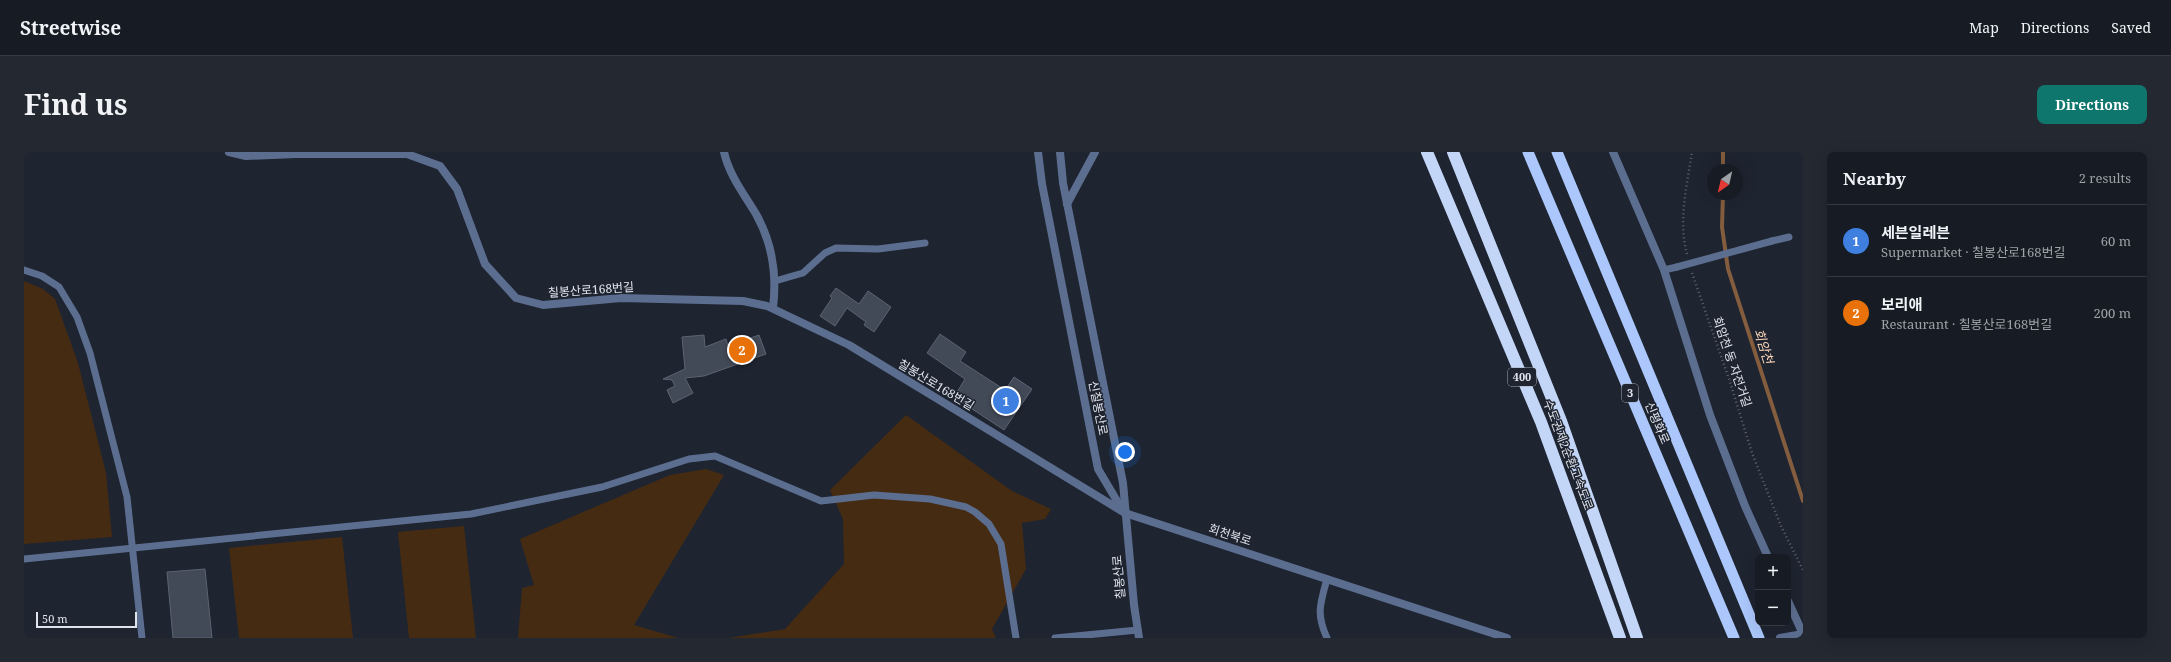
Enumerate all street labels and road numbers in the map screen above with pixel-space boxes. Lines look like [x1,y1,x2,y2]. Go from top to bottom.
street label: 칠봉산로168번길 [547,278,635,301]
street label: 회암천 동 자전거길 [1709,314,1756,409]
street label: 칠봉산로168번길 [895,355,978,414]
road number: 400 [1508,368,1536,386]
street label: 신칠봉산로 [1085,379,1112,437]
road number: 3 [1622,384,1638,402]
street label: 수도권제2순환고속도로 [1540,397,1597,513]
street label: 신평화로 [1641,399,1674,446]
street label: 회천북로 [1207,520,1254,549]
street label: 칠봉산로 [1108,554,1129,600]

